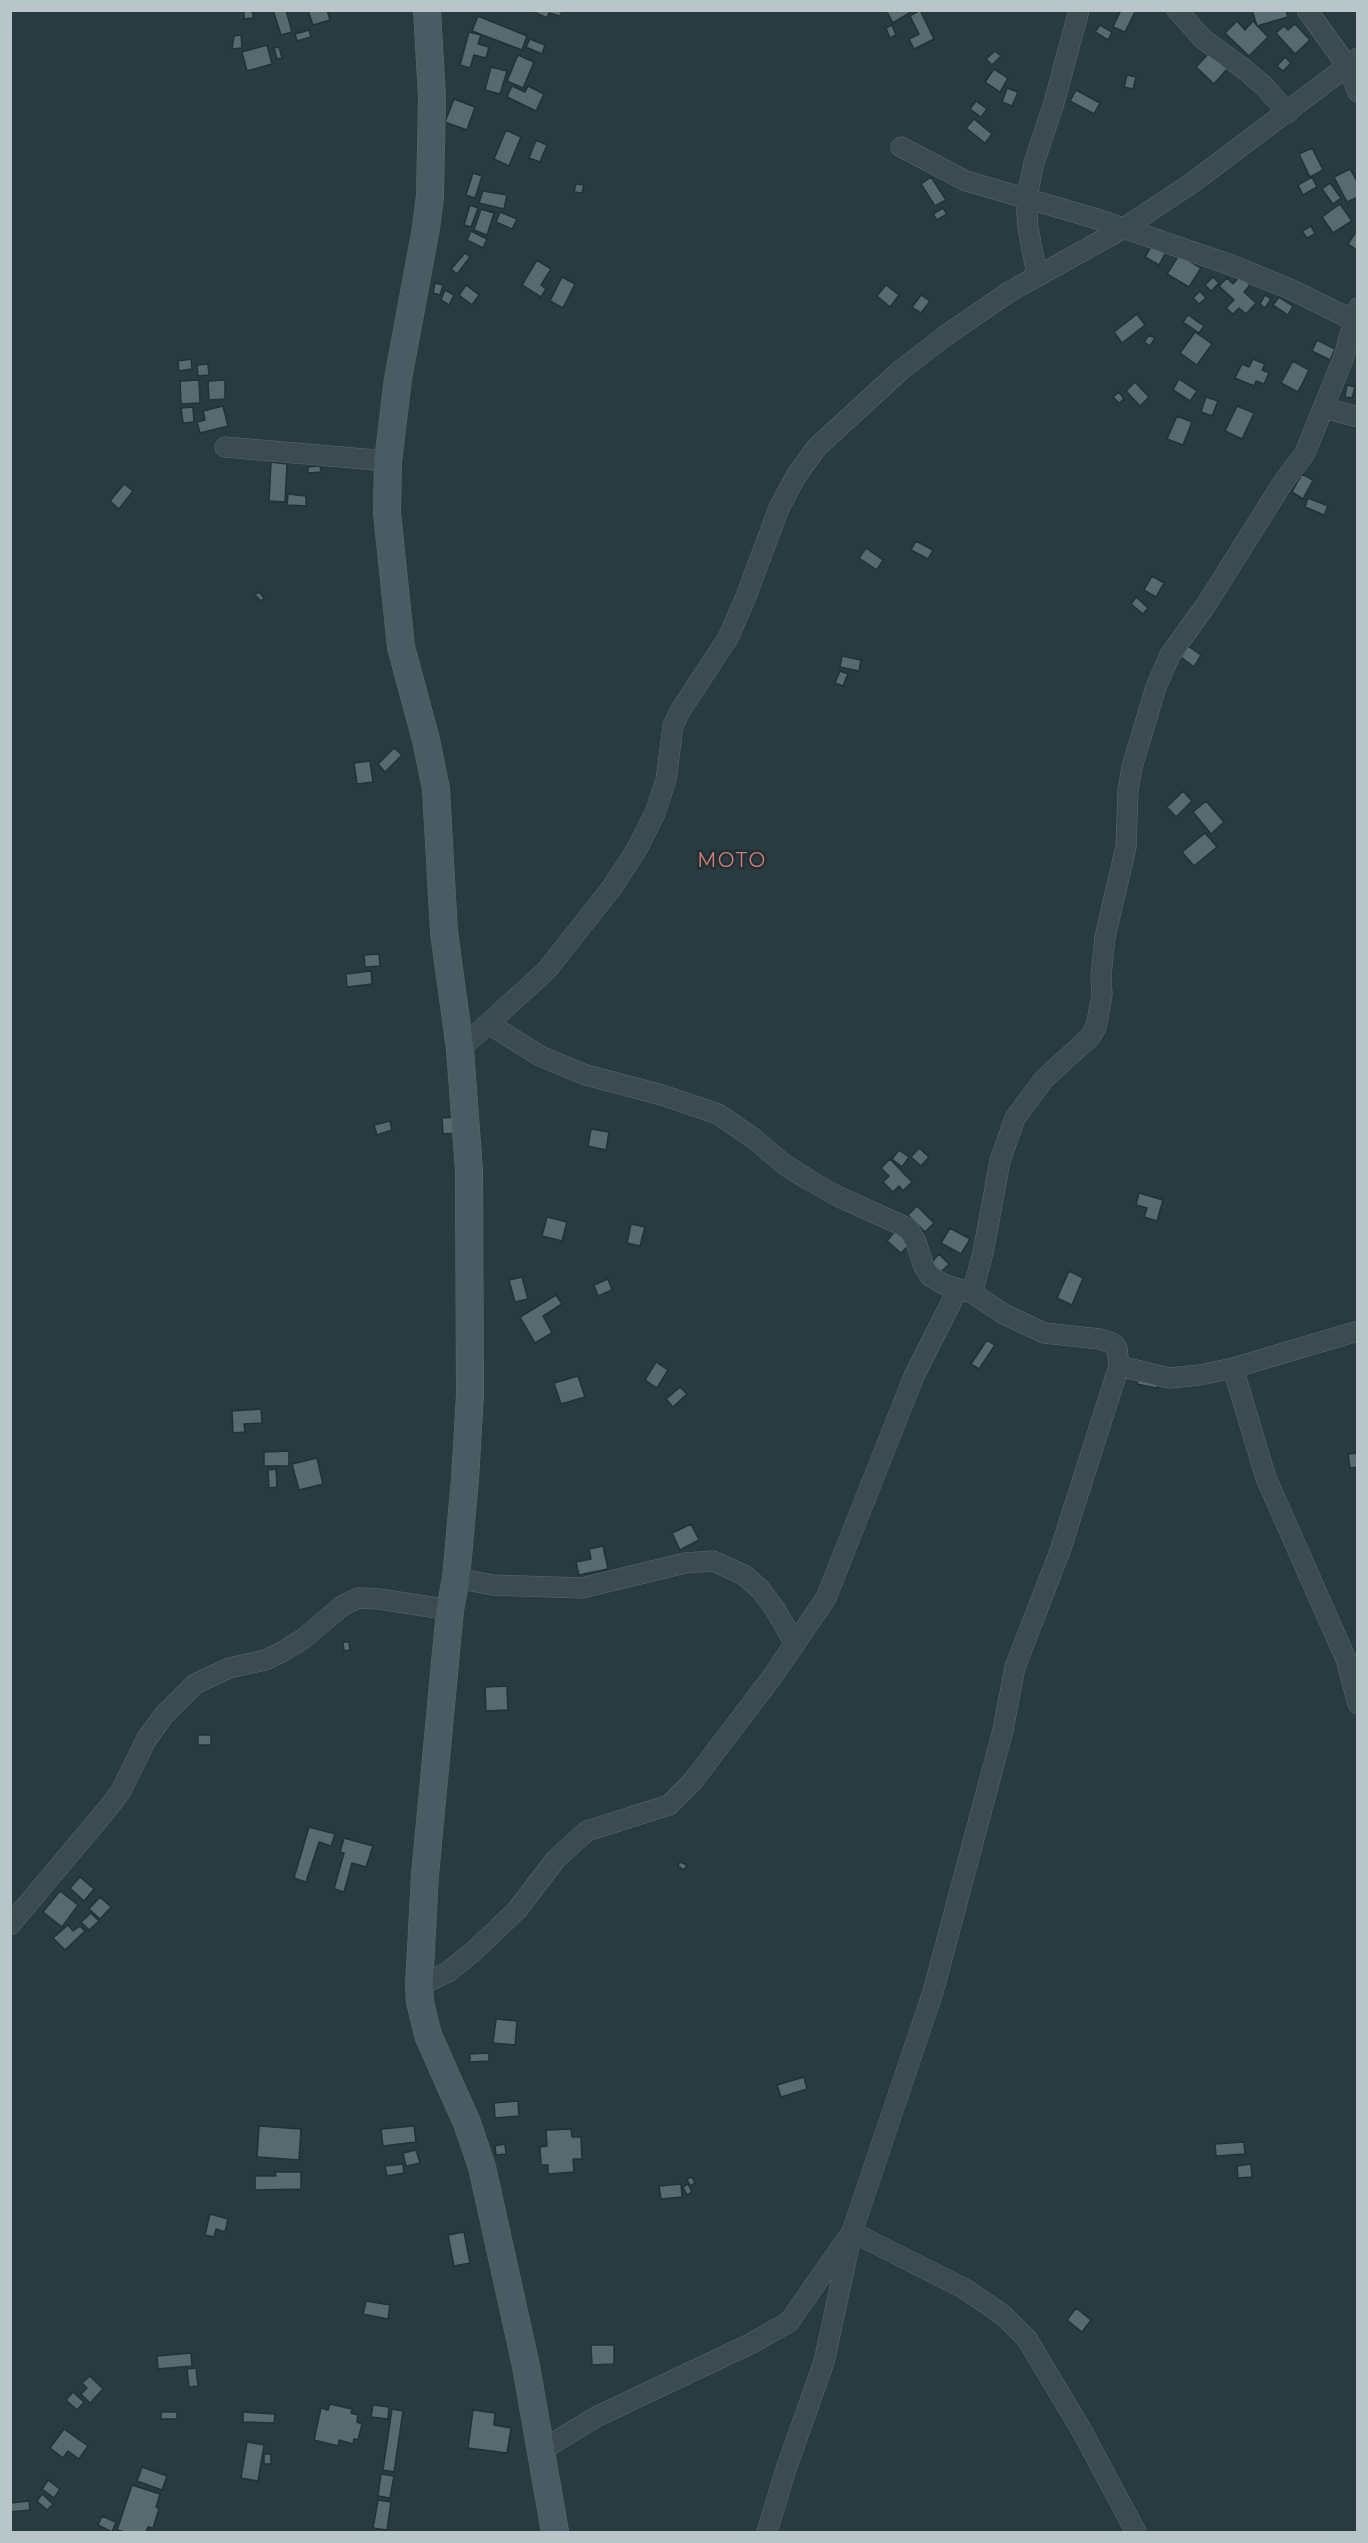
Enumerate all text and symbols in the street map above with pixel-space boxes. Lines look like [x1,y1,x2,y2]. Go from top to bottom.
district label: MOTO [697,849,767,873]

